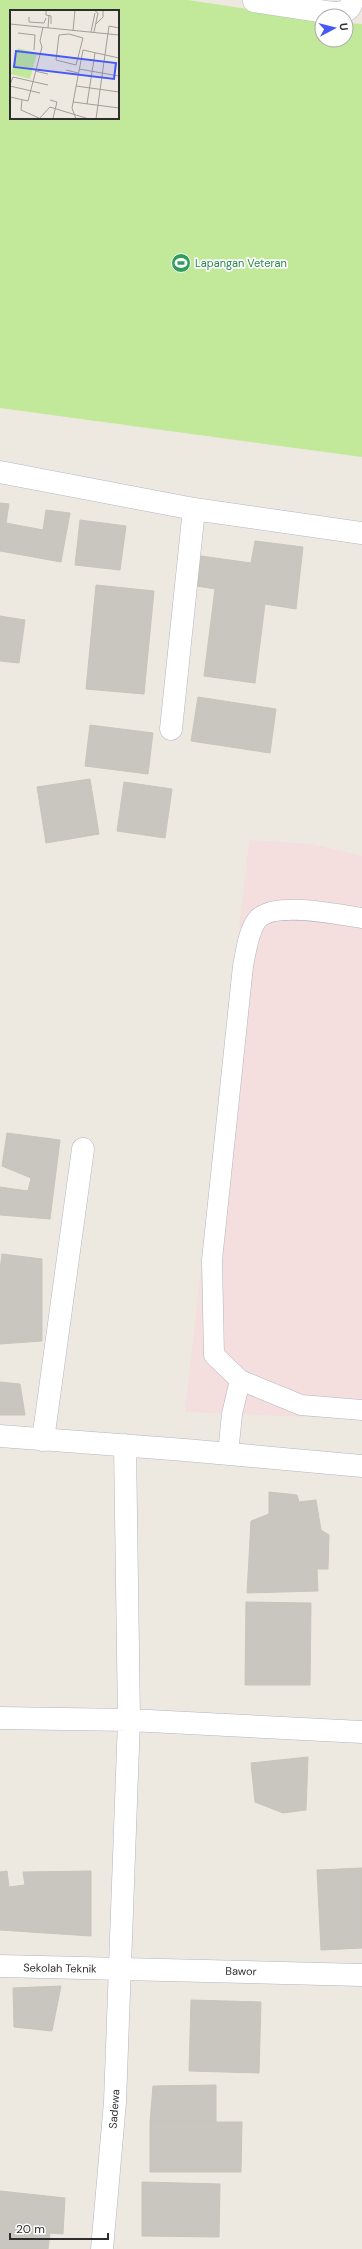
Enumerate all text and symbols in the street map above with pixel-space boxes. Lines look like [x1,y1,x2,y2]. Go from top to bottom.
north arrow [314,8,354,48]
inset map [10,10,119,119]
text: U [337,22,351,31]
sports icon: Lapangan Veteran [170,252,192,274]
place label: Lapangan Veteran [195,256,287,270]
street label: Sekolah Teknik [23,1960,97,1976]
street label: Bawor [225,1964,257,1978]
street label: Sadewa [106,2089,122,2129]
scale bar [10,2215,108,2241]
text: 20 m [16,2221,45,2237]

